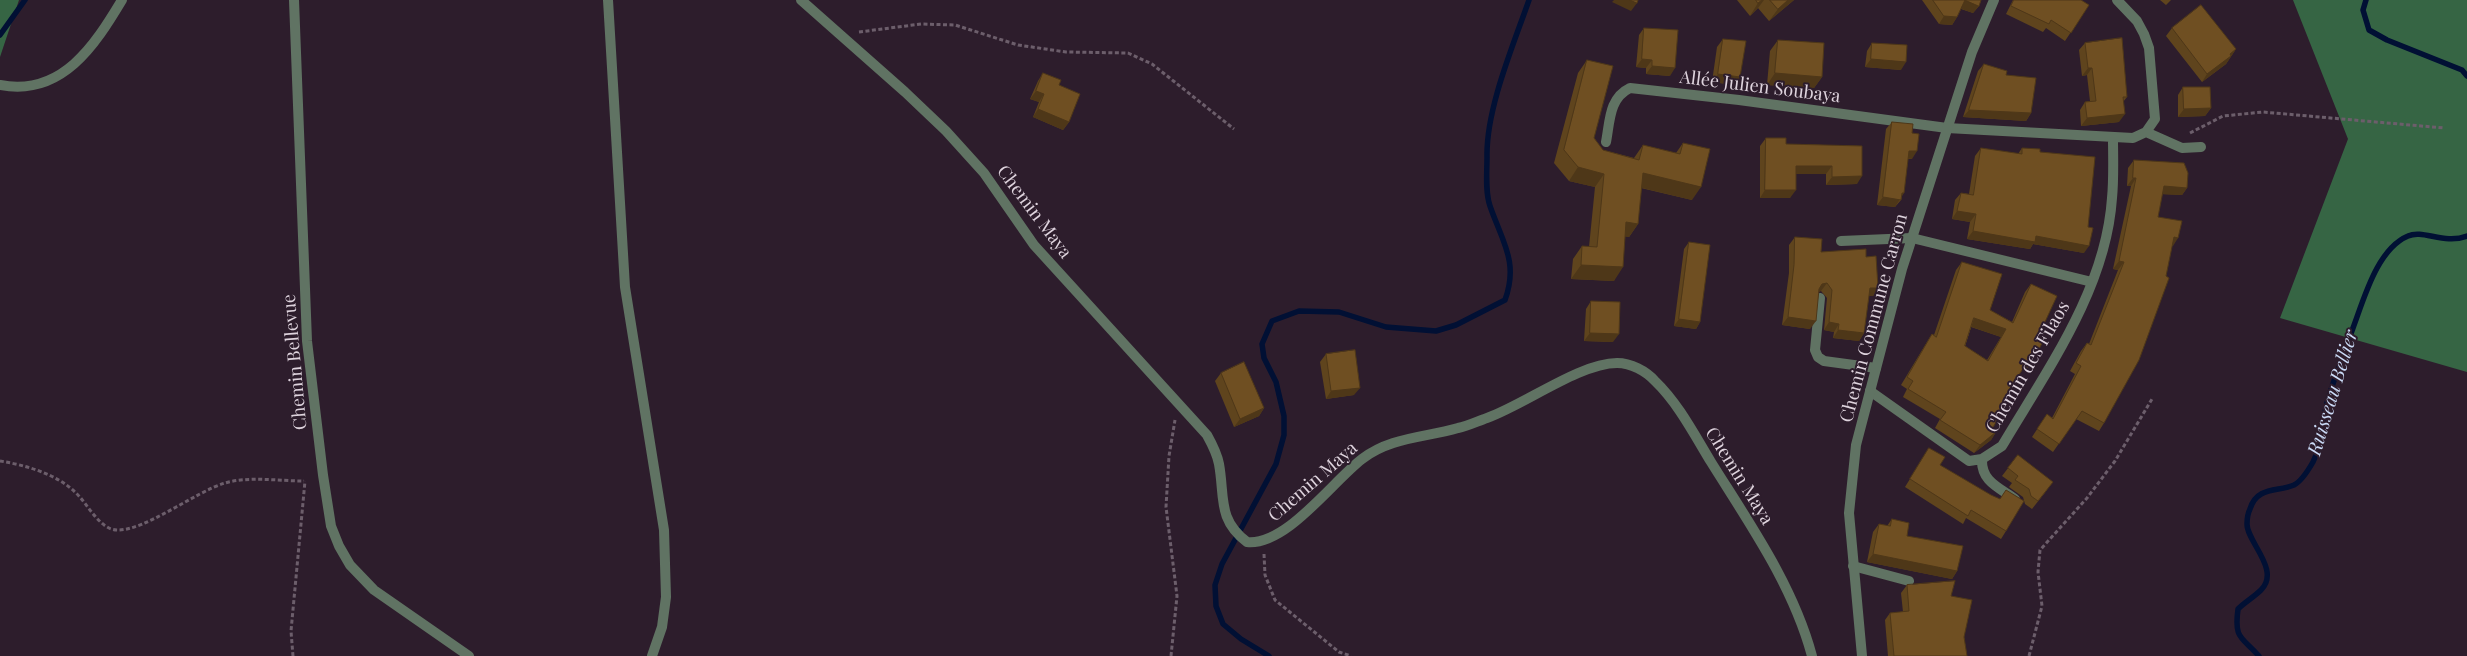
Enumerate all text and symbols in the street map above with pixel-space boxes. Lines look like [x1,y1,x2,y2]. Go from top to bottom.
street label: Allée Julien Soubaya [1678,66,1842,108]
street label: Chemin Maya [992,161,1076,263]
street label: Chemin Commune Carron [1836,211,1912,425]
street label: Chemin Bellevue [278,293,312,431]
street label: Chemin des Filaos [1982,297,2074,437]
water label: Ruisseau Bellier [2303,328,2363,458]
street label: Chemin Maya [1700,423,1778,529]
street label: Chemin Maya [1264,437,1362,527]

